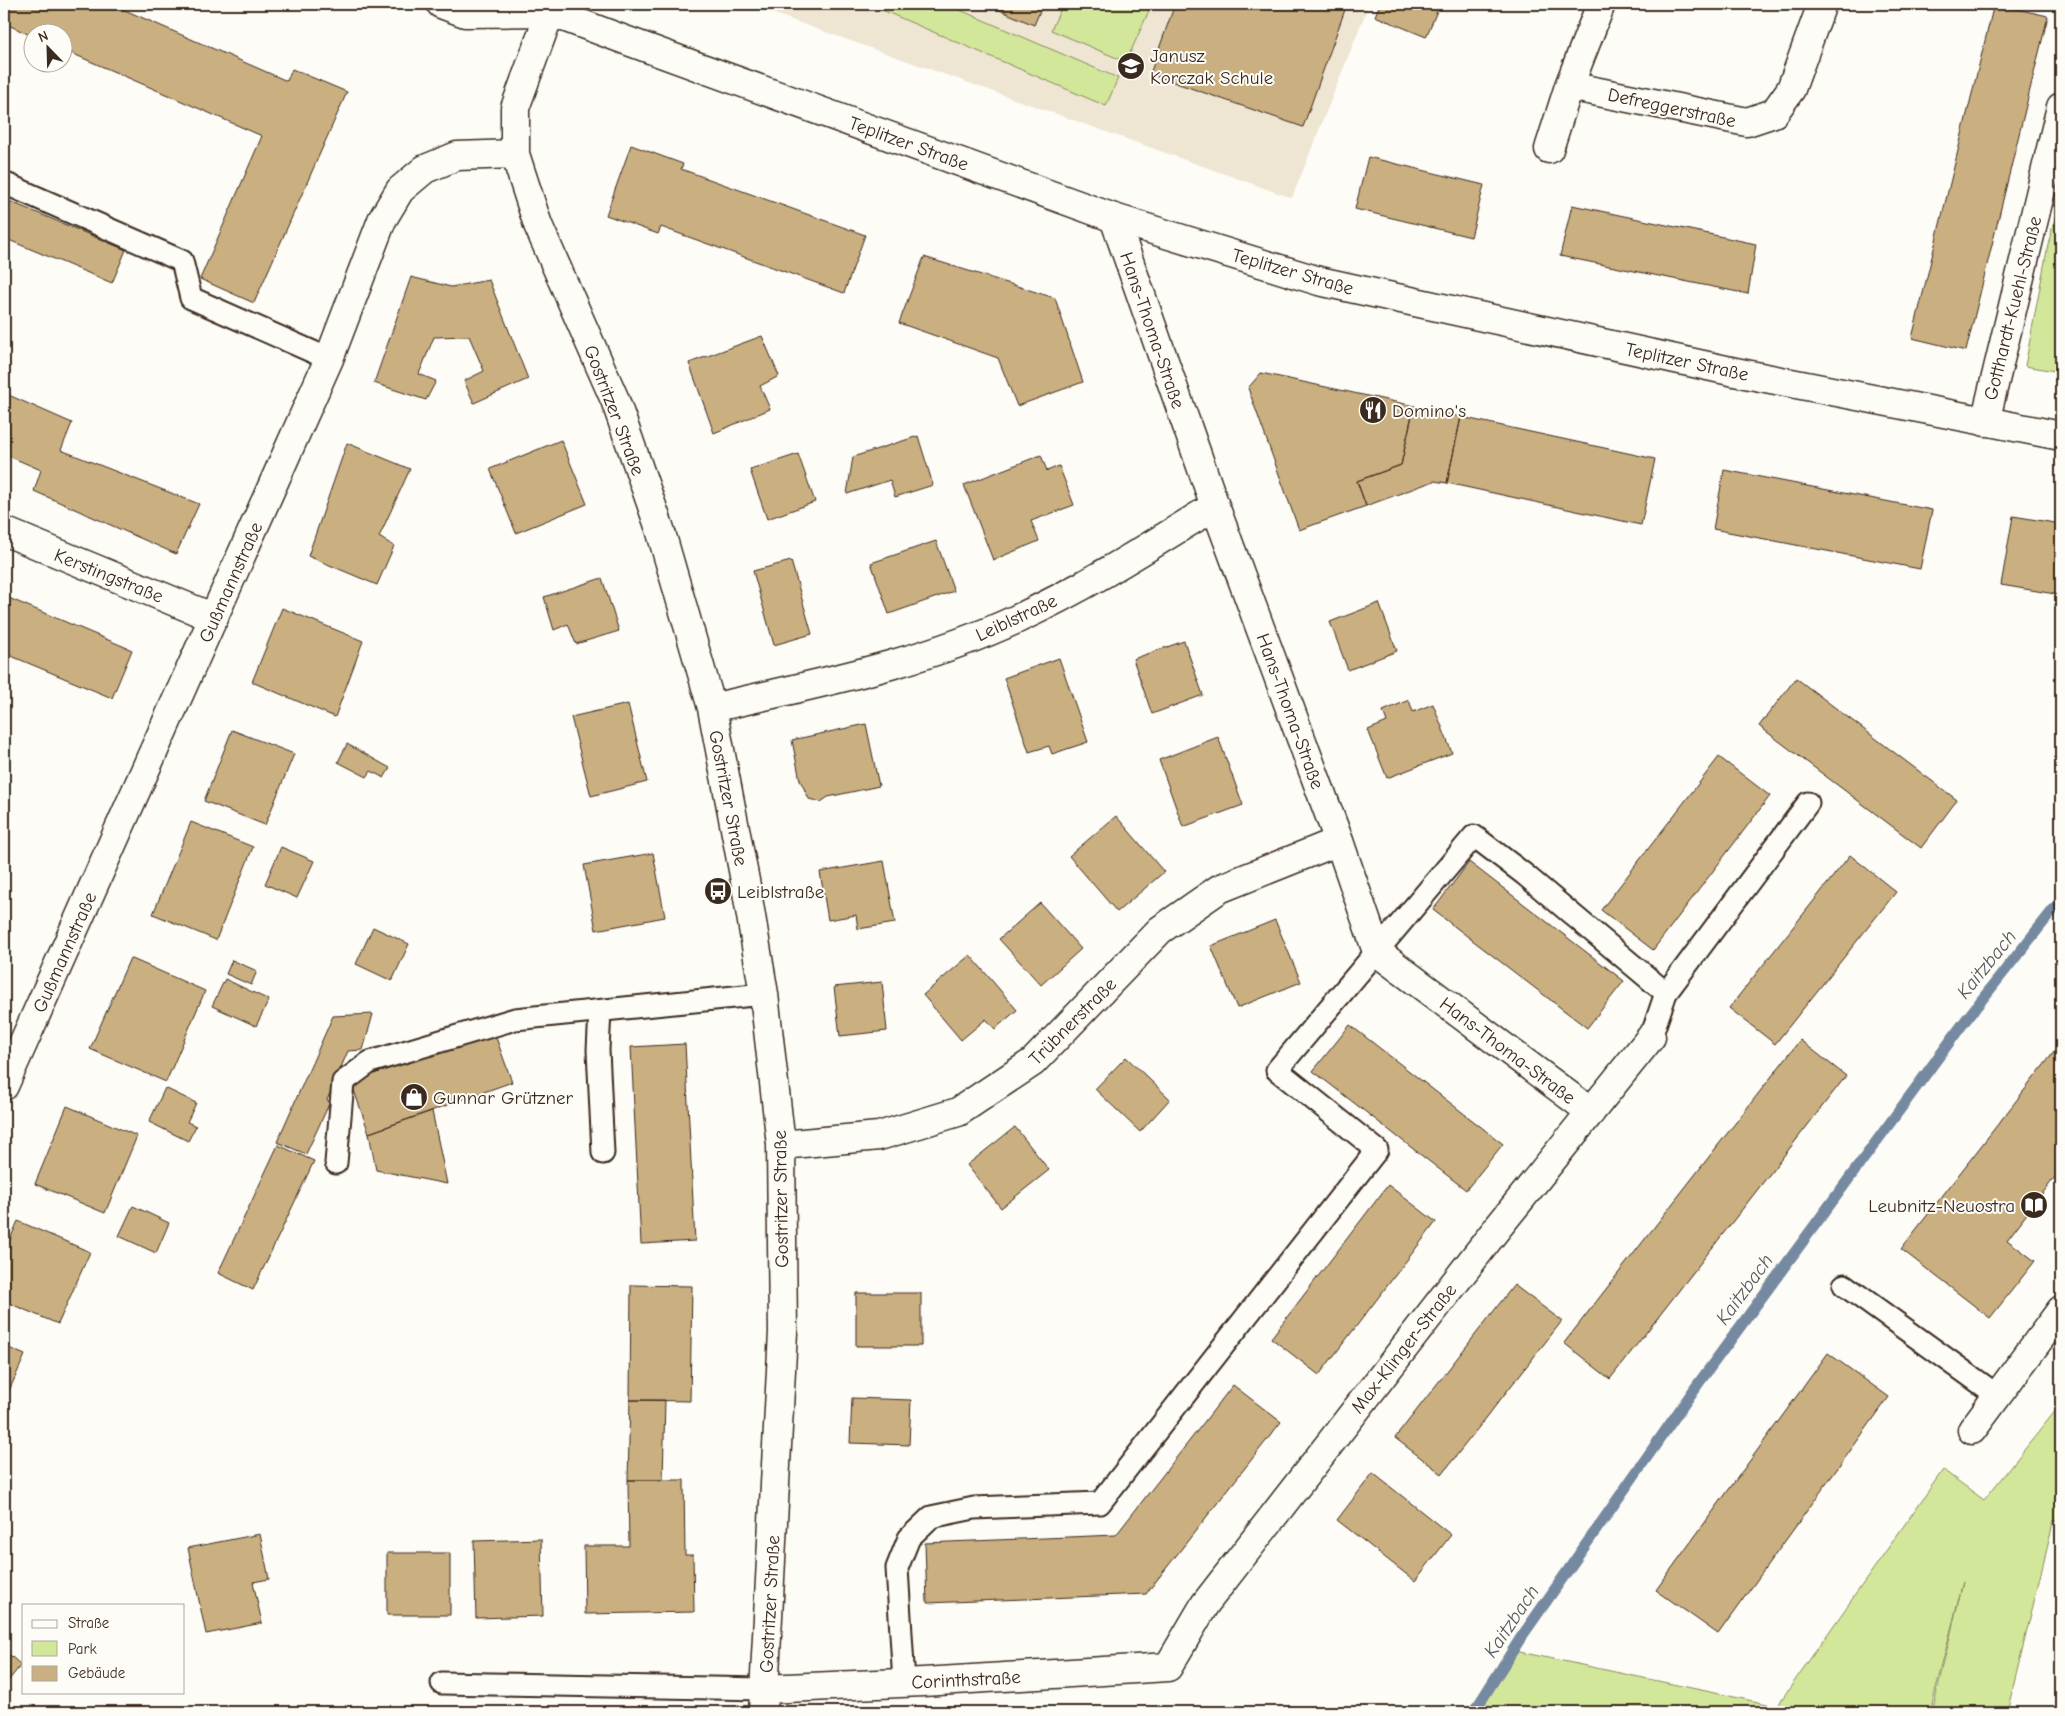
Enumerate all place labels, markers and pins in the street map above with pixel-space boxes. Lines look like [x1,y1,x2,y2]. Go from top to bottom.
place label: Janusz Korczak Schule [1150,45,1273,89]
school or university icon: Janusz Korczak Schule [1116,51,1146,81]
restaurant icon: Domino's [1358,395,1388,425]
place label: Domino's [1392,400,1466,422]
bus stop icon: Leiblstraße [703,876,733,906]
place label: Leiblstraße [737,881,824,903]
shop icon: Gunnar Grützner [399,1082,429,1112]
place label: Gunnar Grützner [433,1087,574,1109]
library icon: Leubnitz-Neuostra [2019,1190,2049,1220]
place label: Leubnitz-Neuostra [1868,1195,2015,1217]

